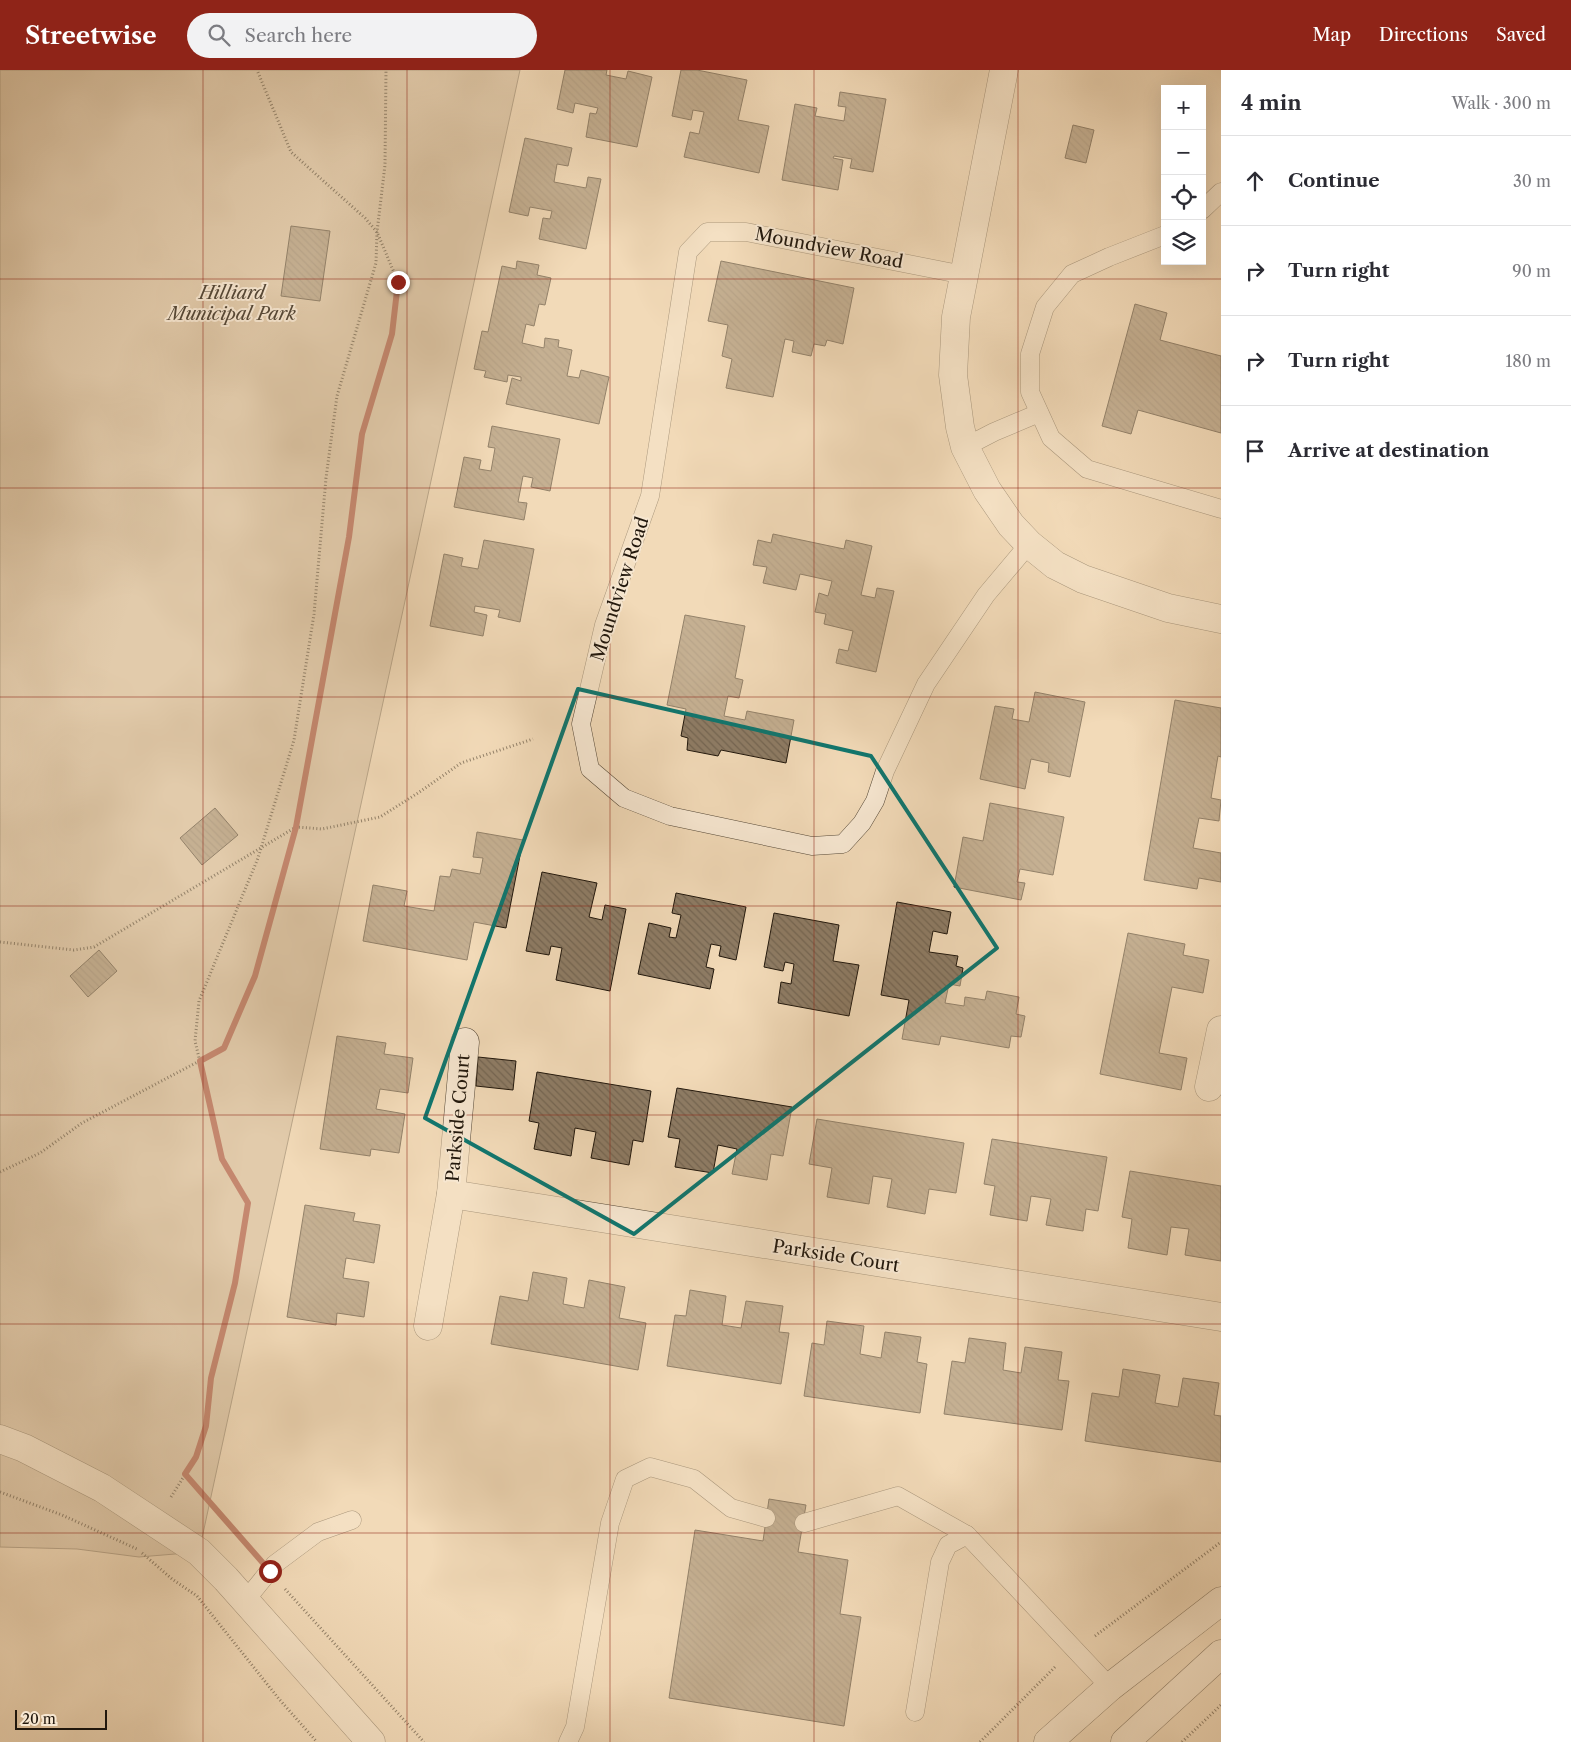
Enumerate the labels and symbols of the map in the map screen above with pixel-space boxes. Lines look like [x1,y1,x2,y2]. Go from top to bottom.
street label: Moundview Road [753,223,905,273]
route end [387,271,410,294]
park label: Hilliard Municipal Park [166,282,297,325]
street label: Moundview Road [586,514,654,664]
street label: Parkside Court [441,1053,475,1183]
street label: Parkside Court [771,1235,902,1277]
route start [259,1560,282,1583]
scale bar [15,1707,108,1730]

